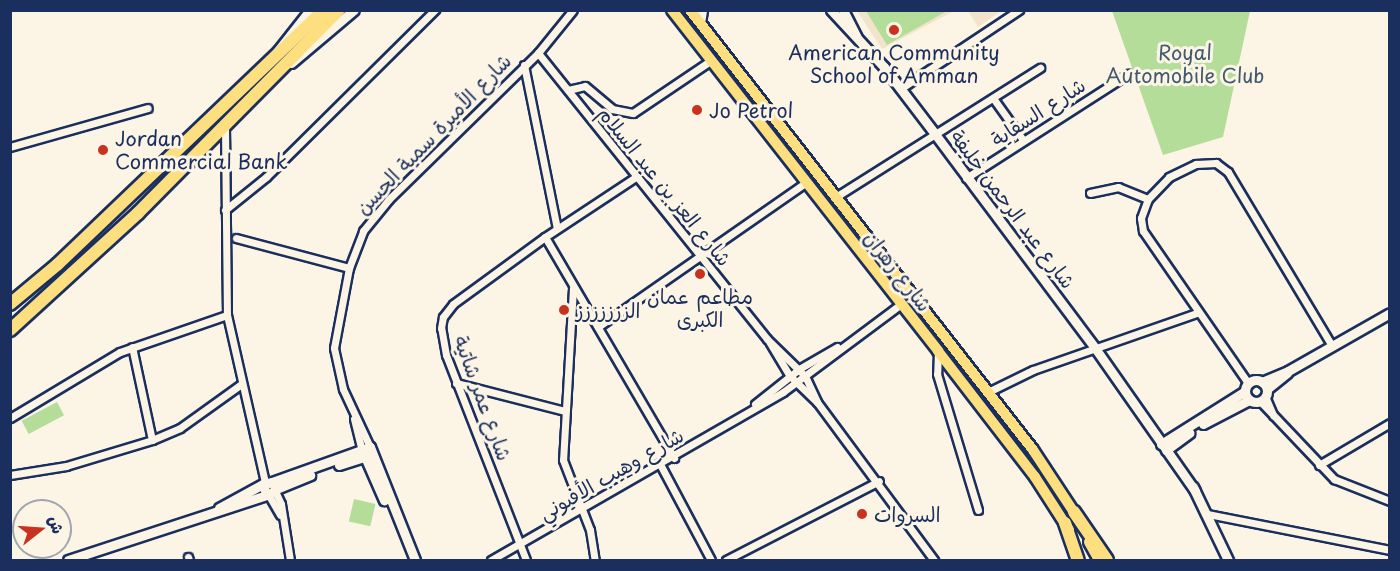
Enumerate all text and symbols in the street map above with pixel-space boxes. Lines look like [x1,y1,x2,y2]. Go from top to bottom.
marker: American Community School of Amman [887,23,901,37]
place label: American Community School of Amman [789,40,999,87]
park label: Royal Automobile Club [1105,40,1265,87]
street label: شارع الأميرة سمية الحسن [350,49,516,219]
street label: شارع السقاية [986,73,1090,151]
place label: Jo Petrol [709,98,794,122]
street label: شارع العز بن عبد السلام [593,101,737,271]
marker: Jo Petrol [690,103,704,117]
street label: شارع عبد الرحمن خليفة [946,125,1080,293]
place label: Jordan Commercial Bank [115,126,288,173]
marker: Jordan Commercial Bank [96,143,110,157]
street label: شارع زهران [859,226,937,316]
marker: مطاعم عمان الكبرى [693,267,707,281]
place label: مطاعم عمان الكبرى [647,284,753,331]
place label: الززززززز [576,298,641,322]
marker: الززززززز [557,303,571,317]
street label: شارع عمر شاتية [449,332,517,464]
street label: شارع وهيب الأفيوني [534,423,688,525]
north arrow [12,499,72,559]
place label: السروات [874,502,941,526]
marker: السروات [855,507,869,521]
text: ش [43,512,71,536]

